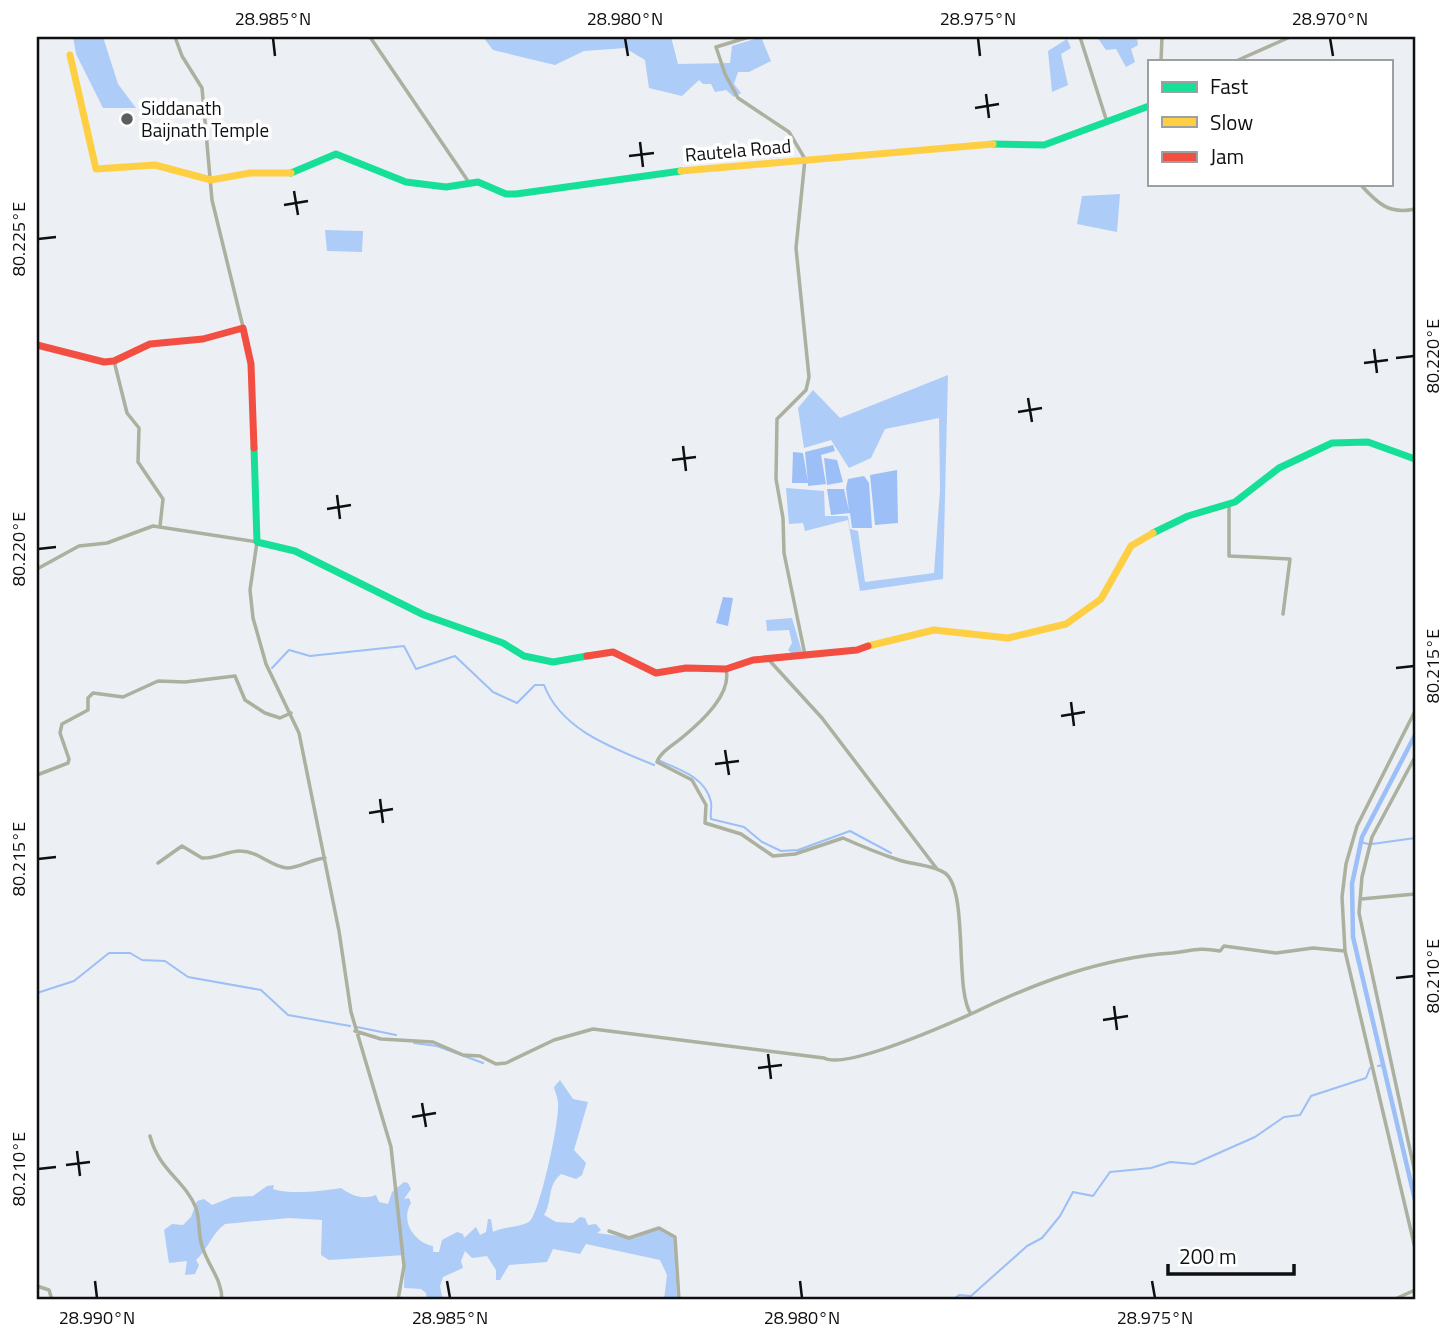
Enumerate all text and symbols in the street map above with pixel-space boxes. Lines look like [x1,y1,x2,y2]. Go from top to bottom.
text: 28.985°N [235,5,311,32]
text: 28.980°N [587,5,663,32]
text: 28.975°N [940,5,1016,32]
text: 28.970°N [1292,5,1368,32]
legend [1148,60,1392,186]
text: Fast [1210,70,1249,102]
place label: Siddanath Baijnath Temple [141,93,269,144]
text: Slow [1210,106,1253,138]
marker: Siddanath Baijnath Temple [119,111,135,127]
street label: Rautela Road [683,130,792,169]
text: Jam [1210,140,1244,172]
text: 80.225°E [5,202,32,276]
text: 80.220°E [1419,319,1446,393]
text: 80.220°E [5,512,32,586]
text: 80.215°E [1419,629,1446,703]
text: 80.215°E [5,822,32,896]
text: 80.210°E [1419,939,1446,1013]
text: 80.210°E [5,1132,32,1206]
scale bar [1168,1232,1294,1276]
text: 200 m [1179,1240,1236,1272]
text: 28.990°N [59,1304,135,1331]
text: 28.985°N [412,1304,488,1331]
text: 28.980°N [764,1304,840,1331]
text: 28.975°N [1117,1304,1193,1331]

